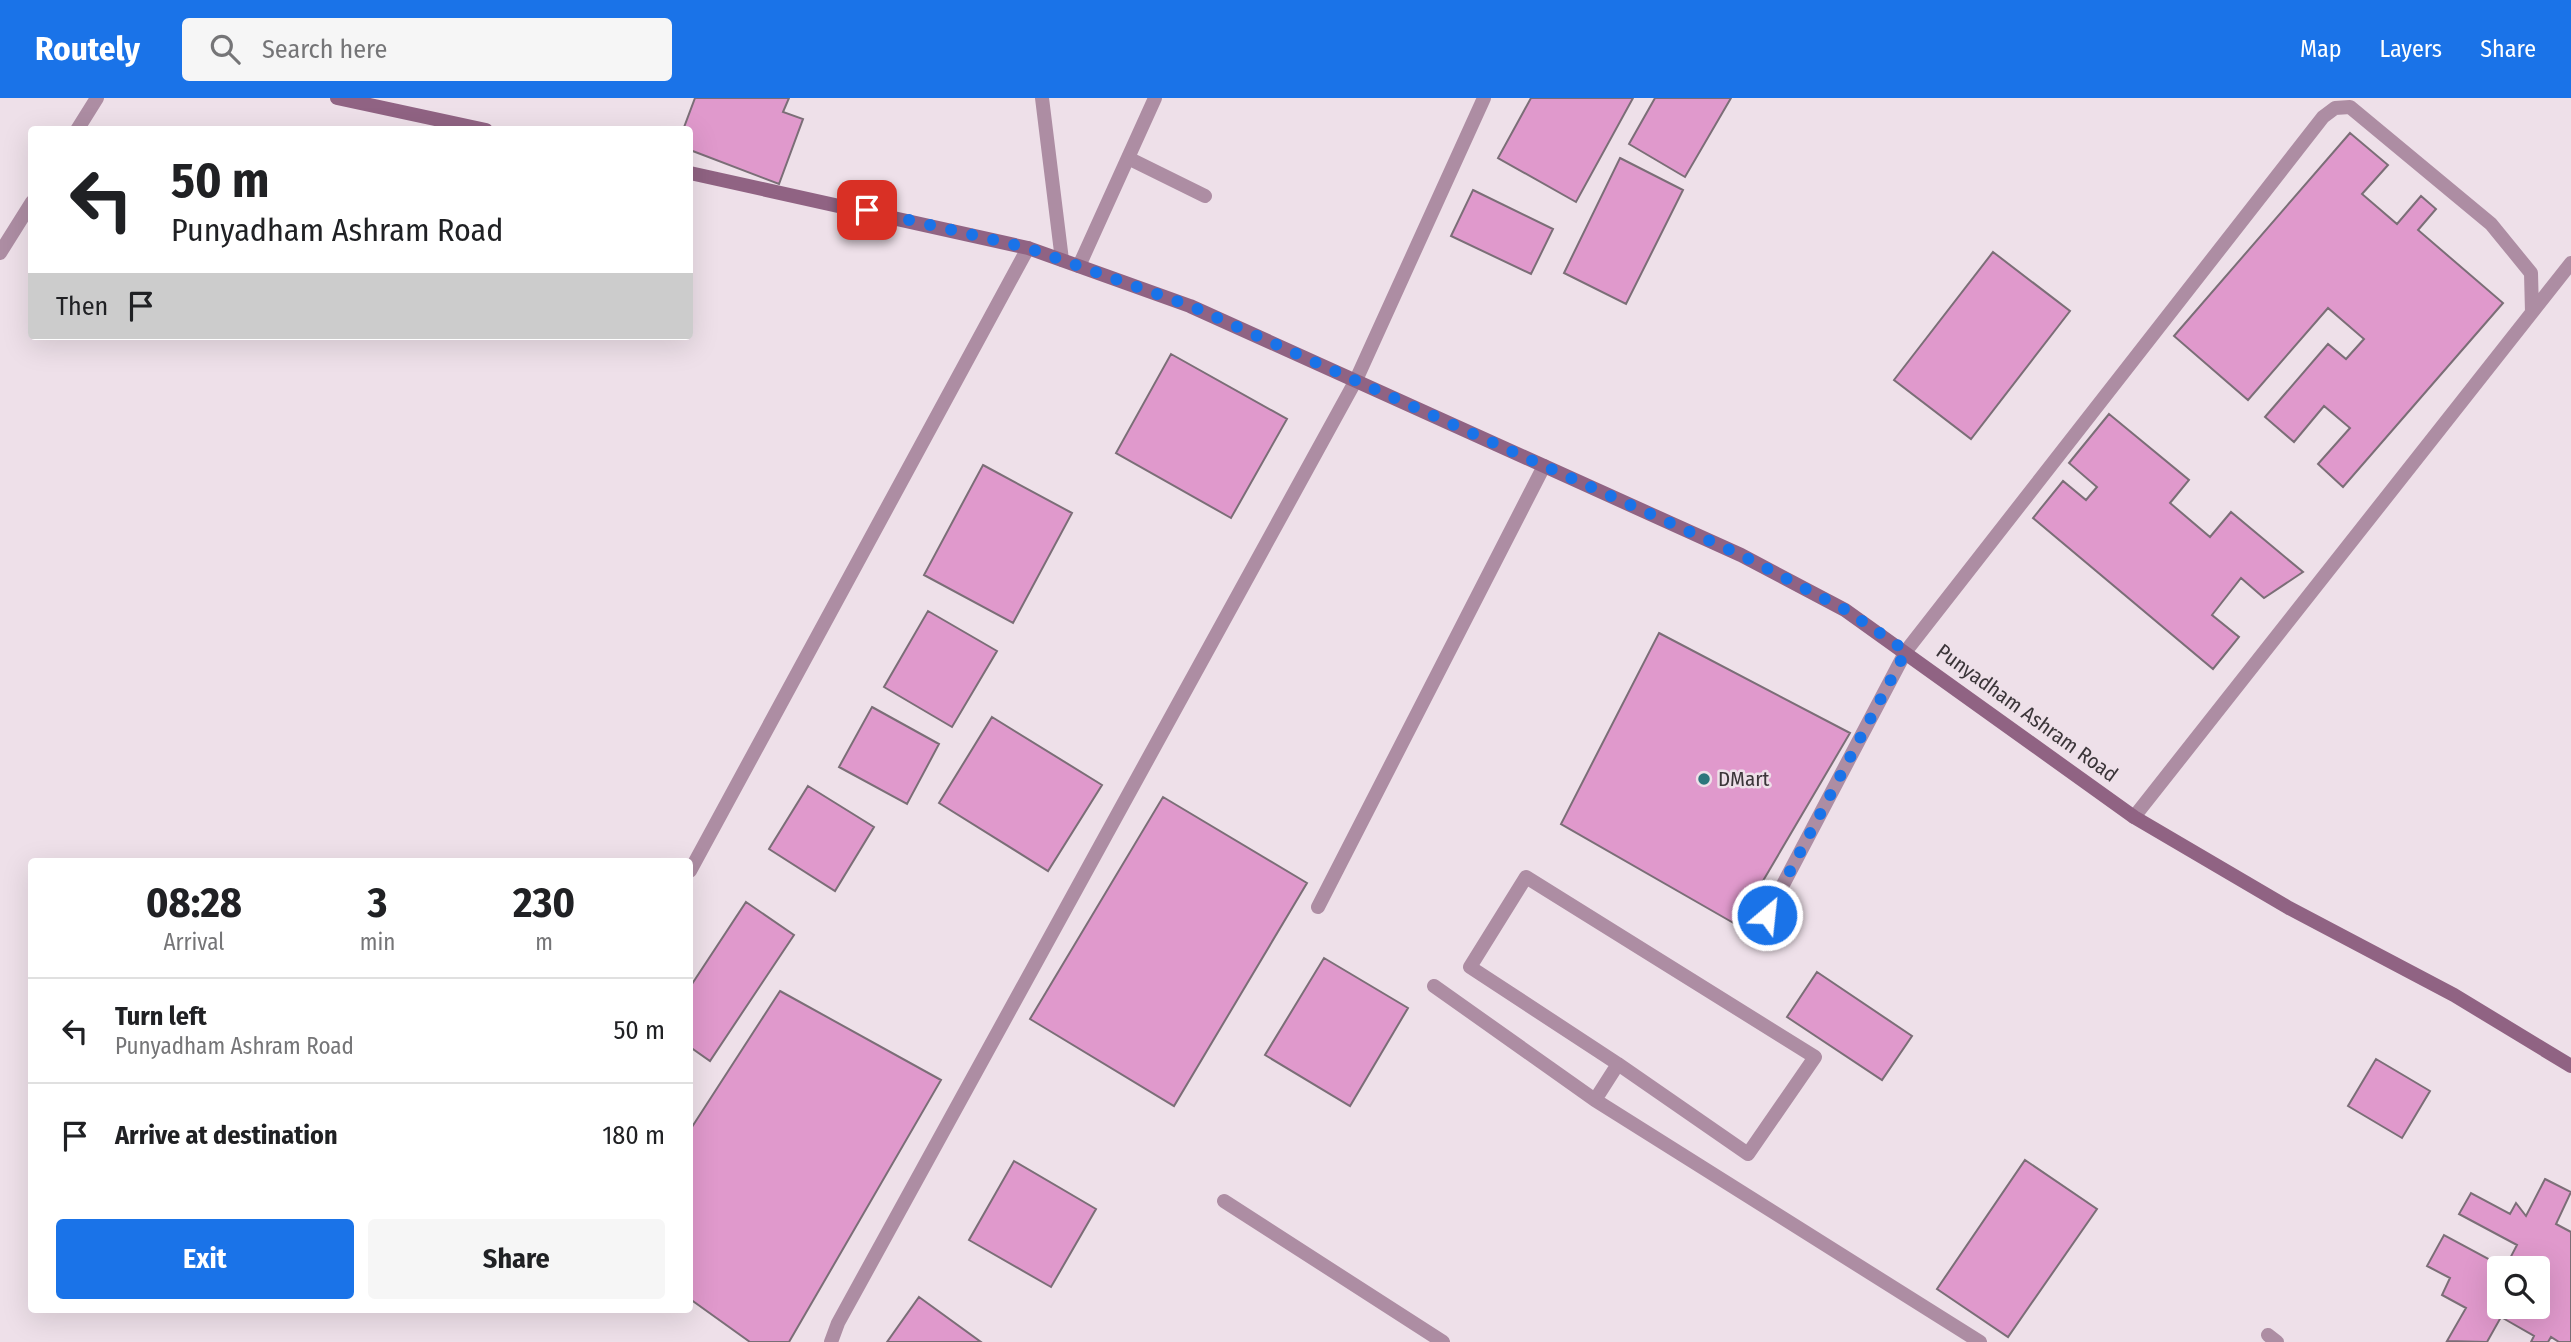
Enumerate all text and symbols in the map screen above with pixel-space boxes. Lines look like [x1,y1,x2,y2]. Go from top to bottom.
search box [182,18,672,81]
text: Routely [35,29,140,69]
icon: search [206,30,244,68]
text: Search here [262,34,387,65]
text: Map [2300,35,2342,63]
text: Layers [2380,35,2442,63]
text: Share [2480,35,2536,63]
text: 50 m [171,151,269,210]
icon: left [56,154,147,245]
pin [837,180,897,240]
icon: arrive [848,191,886,229]
text: Punyadham Ashram Road [171,211,503,249]
icon: arrive [122,287,160,325]
text: Then [56,291,108,322]
street label: Punyadham Ashram Road [1931,638,2123,788]
place label: DMart [1718,766,1770,792]
marker: DMart [1696,771,1712,787]
text: 08:28 [146,878,242,928]
text: 3 [368,878,387,928]
text: 230 [513,878,575,928]
position arrow [1730,878,1804,952]
text: Arrival [163,928,224,956]
text: min [360,928,395,956]
text: m [535,928,553,956]
text: Turn left [115,1001,207,1032]
icon: left [56,1012,94,1050]
text: 50 m [613,1015,665,1046]
text: Punyadham Ashram Road [115,1032,354,1060]
icon: arrive [56,1117,94,1155]
text: Arrive at destination [115,1120,338,1151]
text: 180 m [602,1120,665,1151]
button: Exit [56,1219,354,1299]
button: Share [368,1219,665,1299]
map controls [2487,1256,2550,1319]
button: search [2487,1256,2550,1319]

